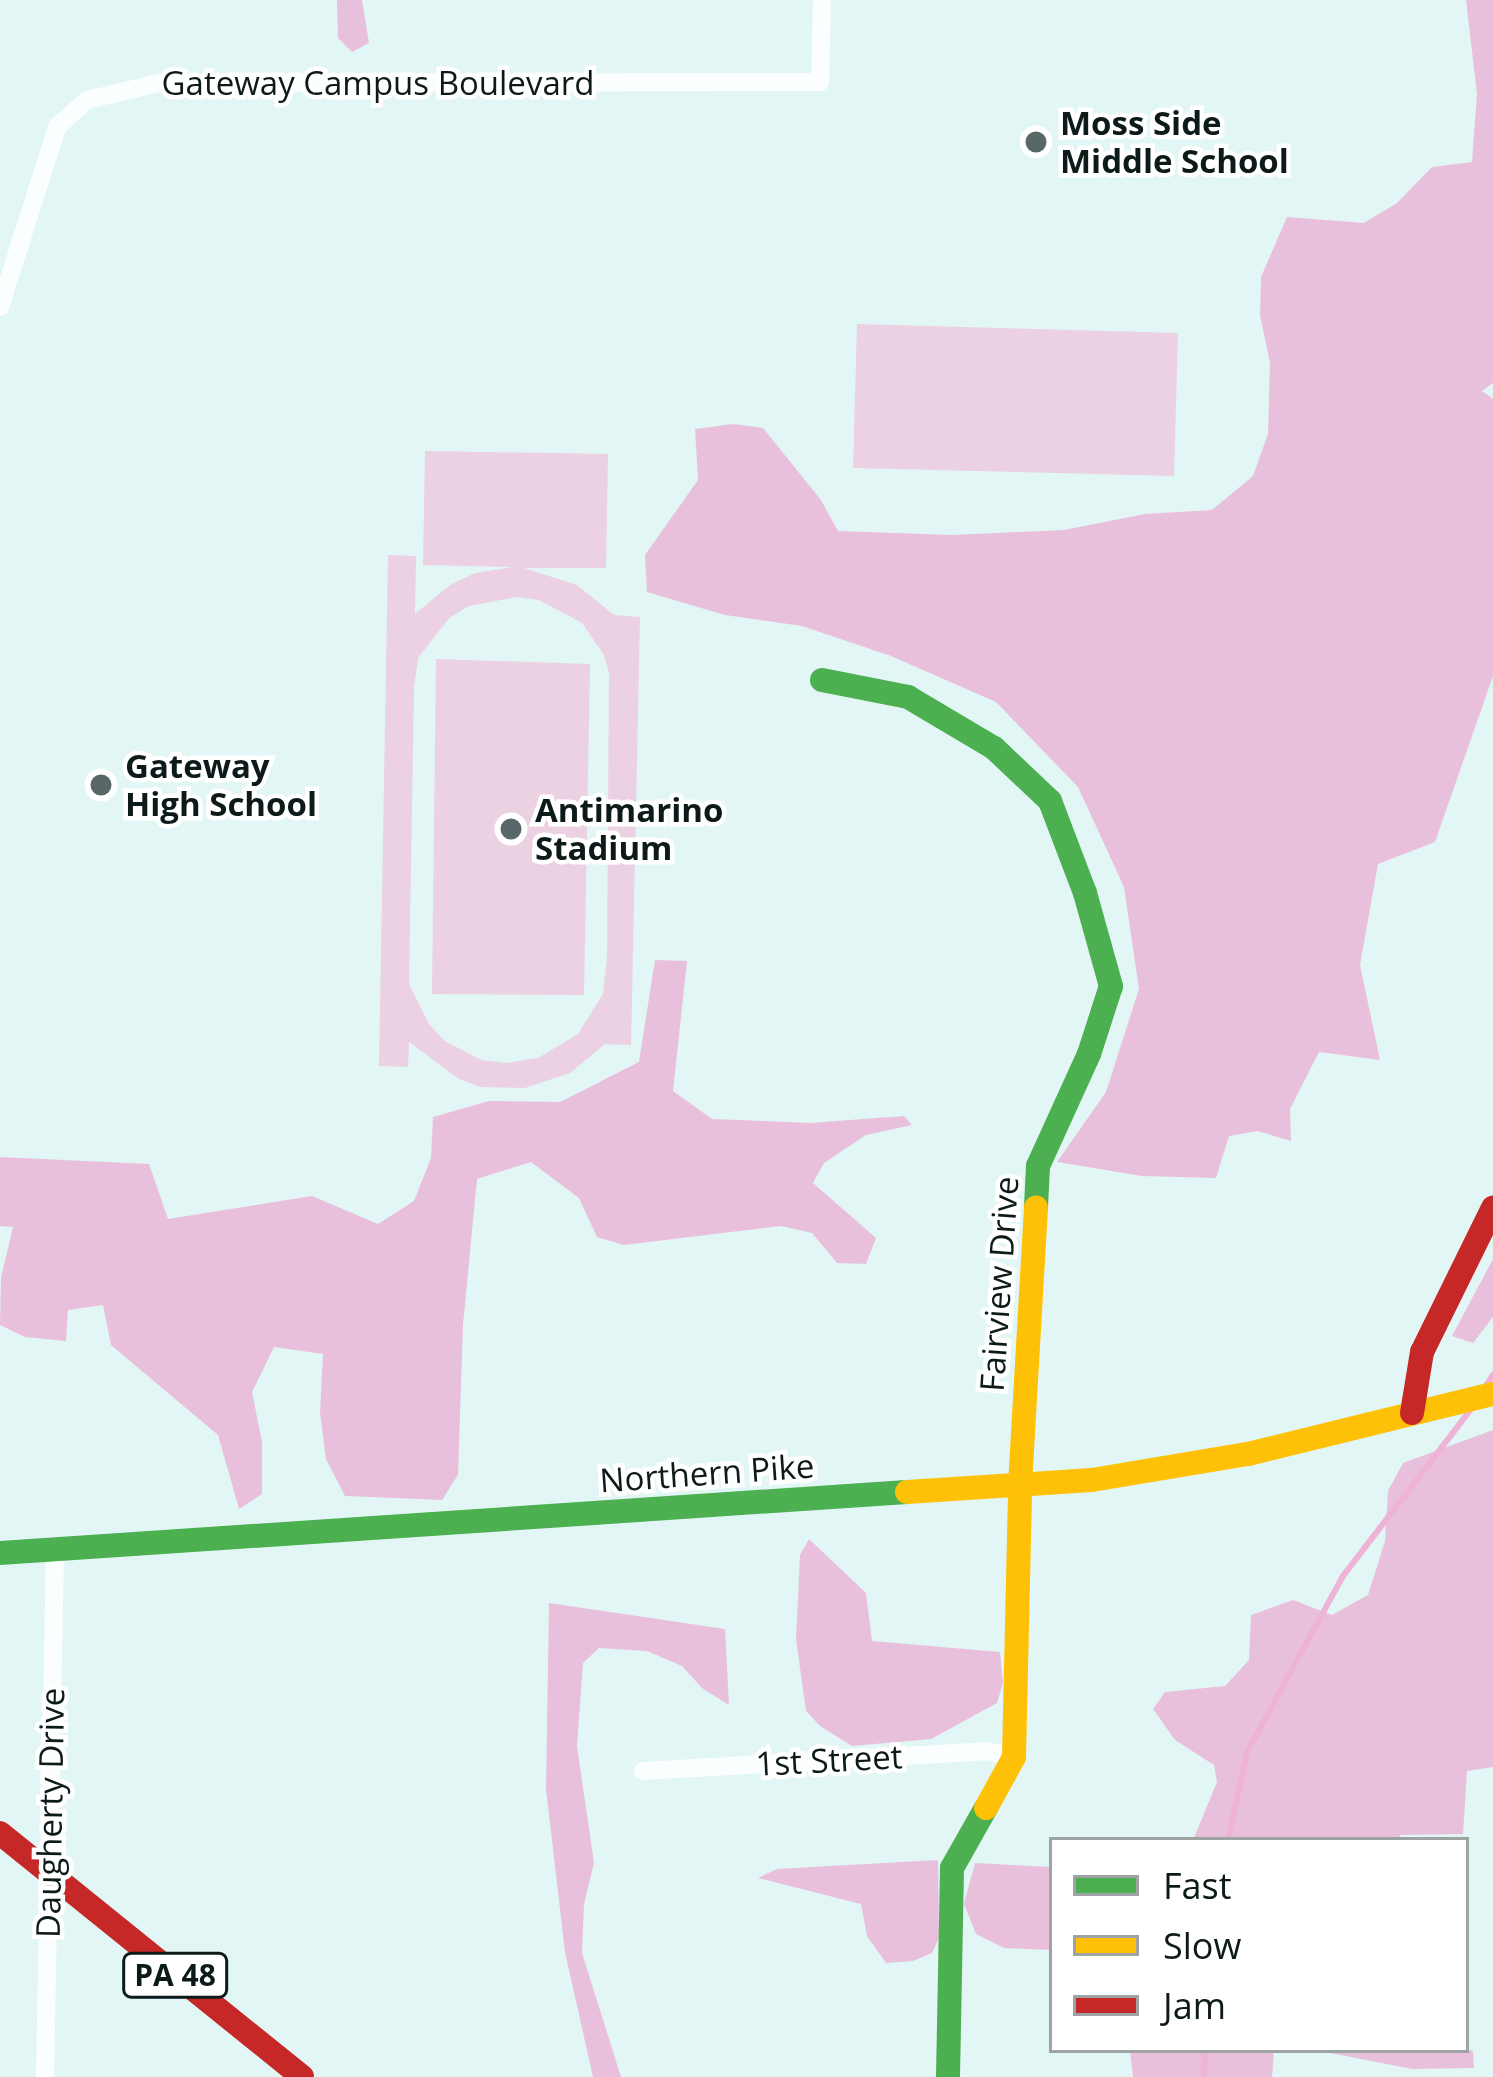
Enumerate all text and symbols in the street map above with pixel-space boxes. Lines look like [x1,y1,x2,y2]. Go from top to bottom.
street label: Gateway Campus Boulevard [162,63,594,103]
place label: Moss Side Middle School [1060,103,1289,181]
marker: Moss Side Middle School [1023,129,1049,155]
place label: Gateway High School [125,746,317,824]
marker: Gateway High School [88,772,114,798]
place label: Antimarino Stadium [535,790,723,868]
marker: Antimarino Stadium [498,816,524,842]
street label: Fairview Drive [972,1175,1026,1393]
street label: Northern Pike [598,1446,816,1500]
street label: Daugherty Drive [28,1688,72,1938]
street label: 1st Street [755,1736,903,1784]
legend [1049,1837,1469,2053]
text: Fast [1163,1861,1232,1910]
text: Slow [1163,1921,1241,1970]
road number: PA 48 [121,1951,229,1999]
text: Jam [1163,1981,1226,2030]

